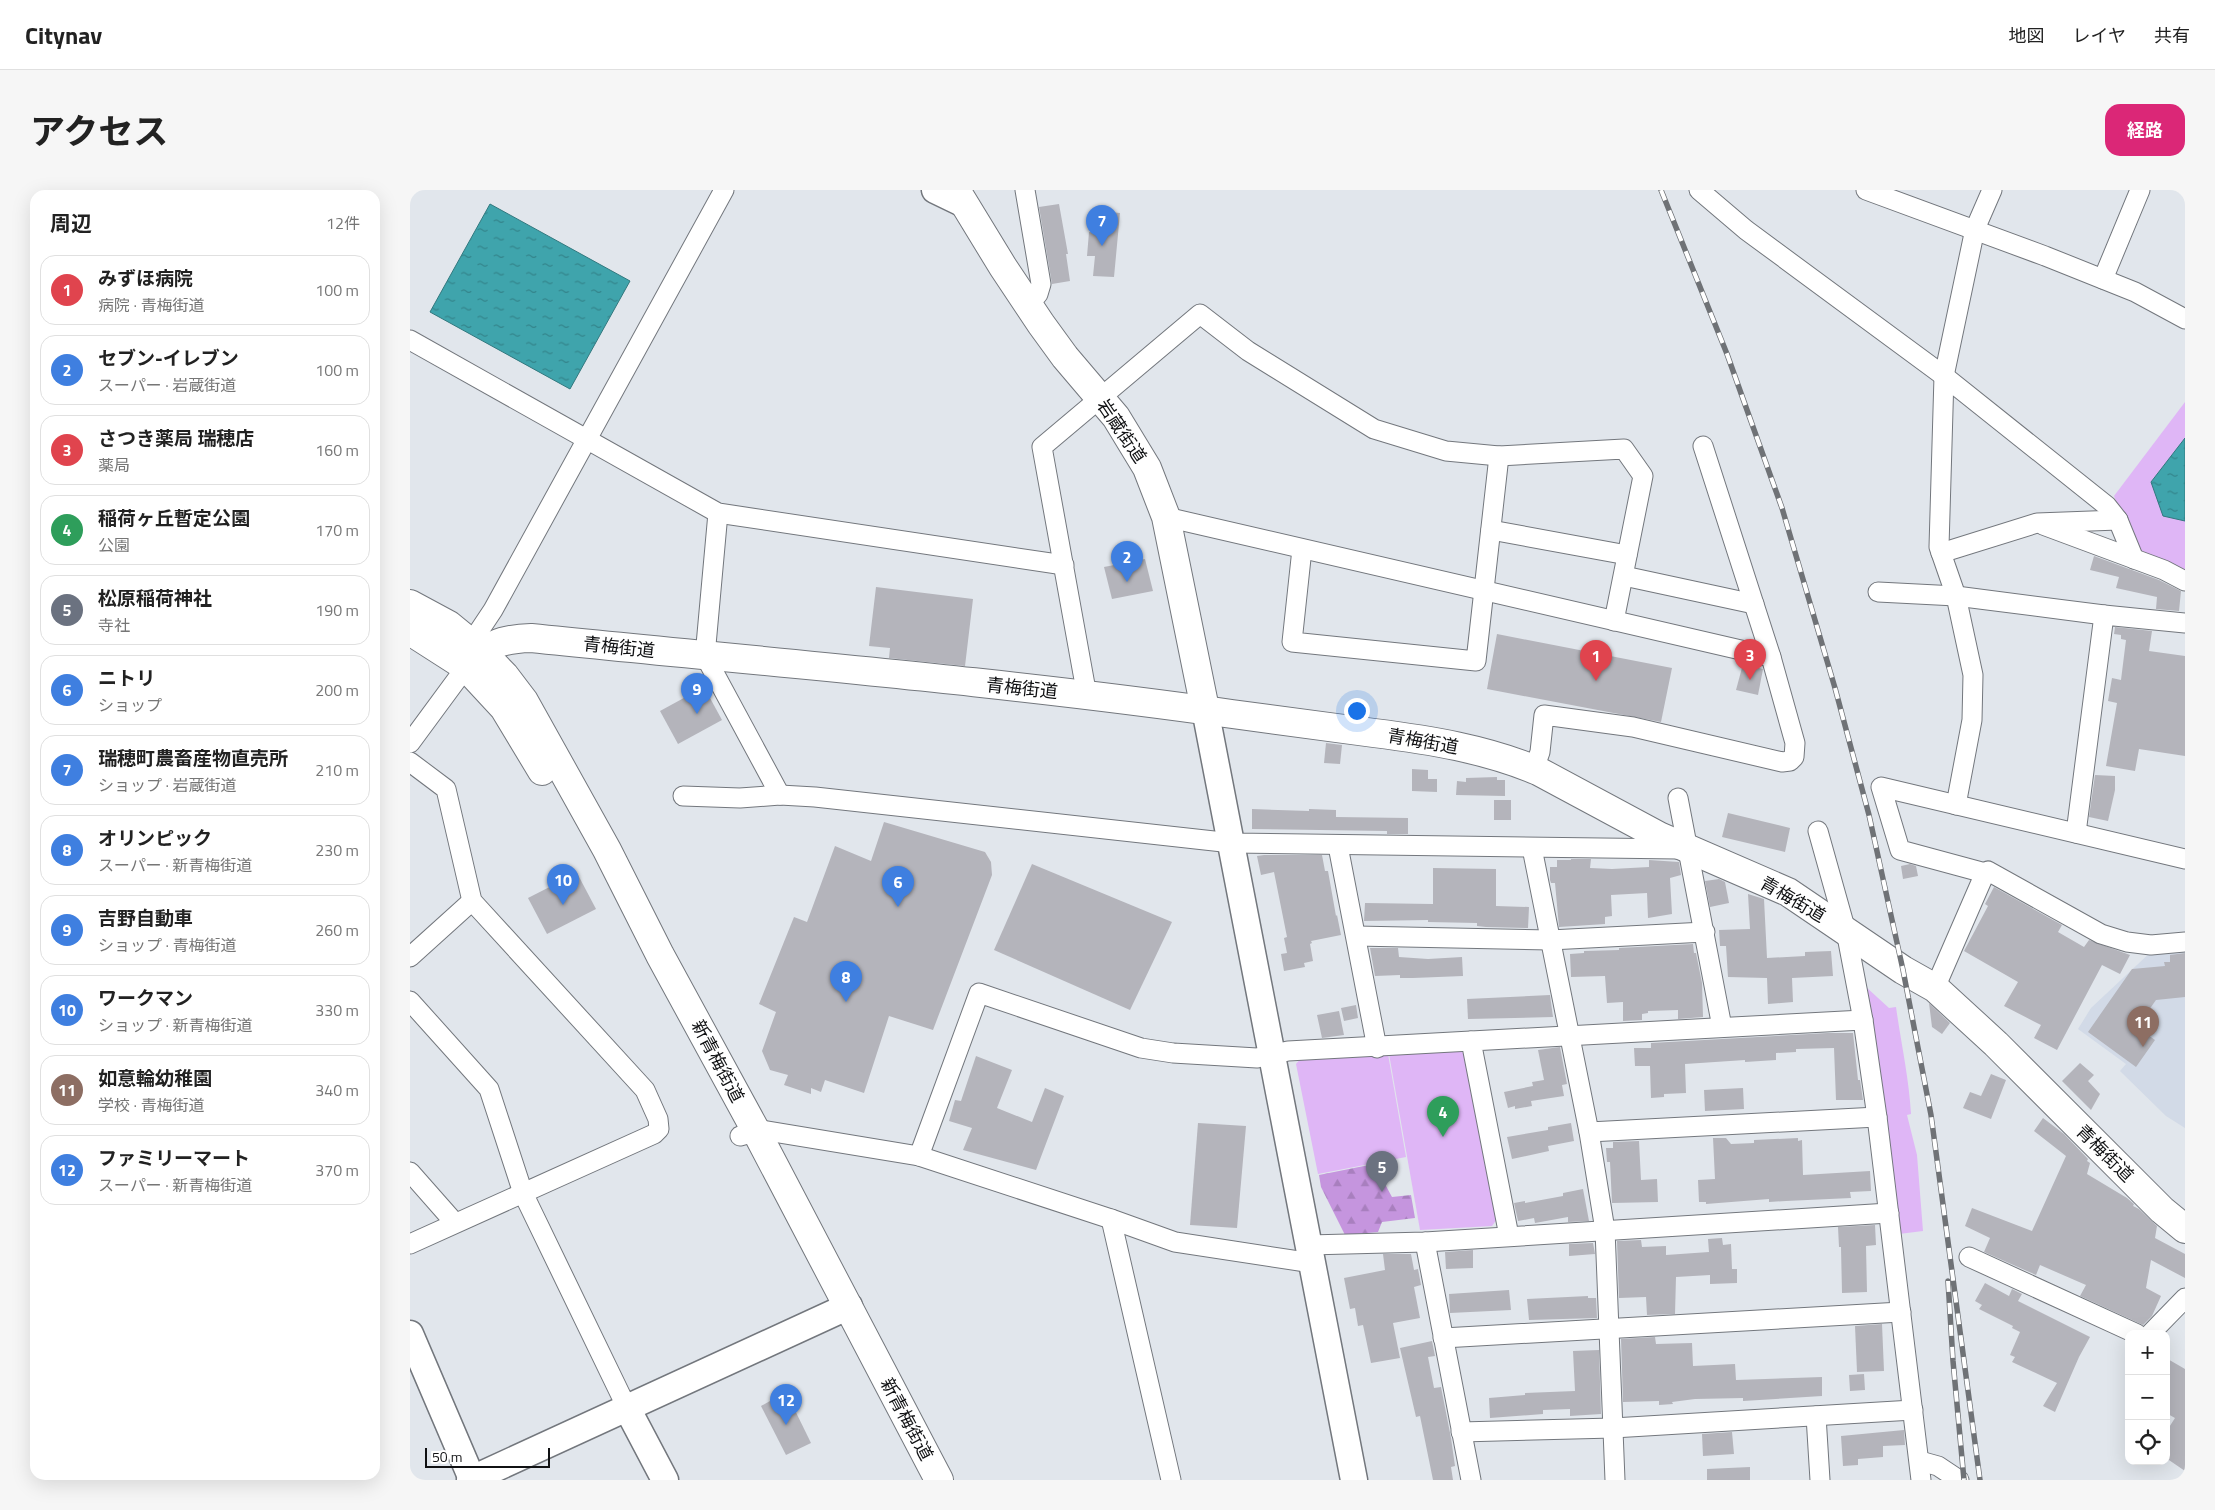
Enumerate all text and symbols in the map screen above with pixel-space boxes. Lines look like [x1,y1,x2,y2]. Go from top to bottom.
text: Citynav [25,17,102,53]
text: 地図 [2009,22,2045,49]
text: レイヤ [2073,22,2126,49]
text: 共有 [2154,22,2190,49]
text: アクセス [30,104,168,158]
button: 経路 [2105,104,2185,156]
pin: 7 [1086,205,1118,246]
text: 周辺 [50,207,92,239]
text: 12件 [326,211,360,235]
text: みずほ病院 [98,263,193,292]
text: 1 [63,278,71,302]
text: 100 m [315,278,359,302]
text: 病院 · 青梅街道 [98,293,205,317]
text: セブン-イレブン [98,343,239,372]
text: 2 [63,358,71,382]
text: 100 m [315,358,359,382]
text: スーパー · 岩蔵街道 [98,373,236,397]
street label: 岩蔵街道 [1091,394,1153,468]
text: さつき薬局 瑞穂店 [98,423,254,452]
text: 3 [63,438,71,462]
text: 160 m [315,438,359,462]
text: 薬局 [98,453,130,477]
text: 稲荷ヶ丘暫定公園 [98,503,250,532]
text: 4 [63,518,71,542]
text: 170 m [315,518,359,542]
text: 公園 [98,533,130,557]
pin: 2 [1111,541,1143,582]
text: 松原稲荷神社 [98,583,212,612]
text: 5 [63,598,71,622]
text: 190 m [315,598,359,622]
text: 寺社 [98,613,130,637]
street label: 青梅街道 [582,630,656,664]
pin: 3 [1734,639,1766,680]
pin: 1 [1580,640,1612,681]
text: ニトリ [98,663,155,692]
street label: 青梅街道 [985,671,1059,705]
pin: 9 [681,673,713,714]
text: 6 [63,678,71,702]
text: 200 m [315,678,359,702]
text: ショップ [98,693,162,717]
your location [1344,698,1370,724]
street label: 青梅街道 [1385,721,1461,761]
text: 瑞穂町農畜産物直売所 [98,743,288,772]
text: 7 [63,758,71,782]
text: 210 m [315,758,359,782]
text: ショップ · 岩蔵街道 [98,773,237,797]
text: オリンピック [98,823,212,852]
text: 8 [63,838,71,862]
text: 230 m [315,838,359,862]
text: スーパー · 新青梅街道 [98,853,252,877]
pin: 10 [547,864,579,905]
pin: 6 [882,866,914,907]
street label: 青梅街道 [1755,869,1831,929]
text: 吉野自動車 [98,903,193,932]
text: 9 [63,918,71,942]
text: 260 m [315,918,359,942]
text: ショップ · 青梅街道 [98,933,237,957]
pin: 8 [830,961,862,1002]
text: ワークマン [98,983,193,1012]
text: 10 [58,998,76,1022]
text: 330 m [315,998,359,1022]
pin: 11 [2127,1006,2159,1047]
text: ショップ · 新青梅街道 [98,1013,253,1037]
street label: 新青梅街道 [685,1015,751,1107]
text: 如意輪幼稚園 [98,1063,212,1092]
text: 11 [58,1078,76,1102]
text: 340 m [315,1078,359,1102]
text: 学校 · 青梅街道 [98,1093,205,1117]
pin: 4 [1427,1096,1459,1137]
street label: 青梅街道 [2070,1118,2140,1188]
text: ファミリーマート [98,1143,250,1172]
pin: 5 [1366,1151,1398,1192]
text: 12 [58,1158,76,1182]
text: 370 m [315,1158,359,1182]
text: スーパー · 新青梅街道 [98,1173,252,1197]
map controls [2125,1330,2170,1465]
button: + [2125,1330,2170,1375]
street label: 新青梅街道 [874,1373,940,1465]
button: − [2125,1375,2170,1420]
pin: 12 [770,1384,802,1425]
button: locate [2125,1420,2170,1465]
scale bar [425,1445,550,1468]
text: 50 m [432,1446,462,1467]

